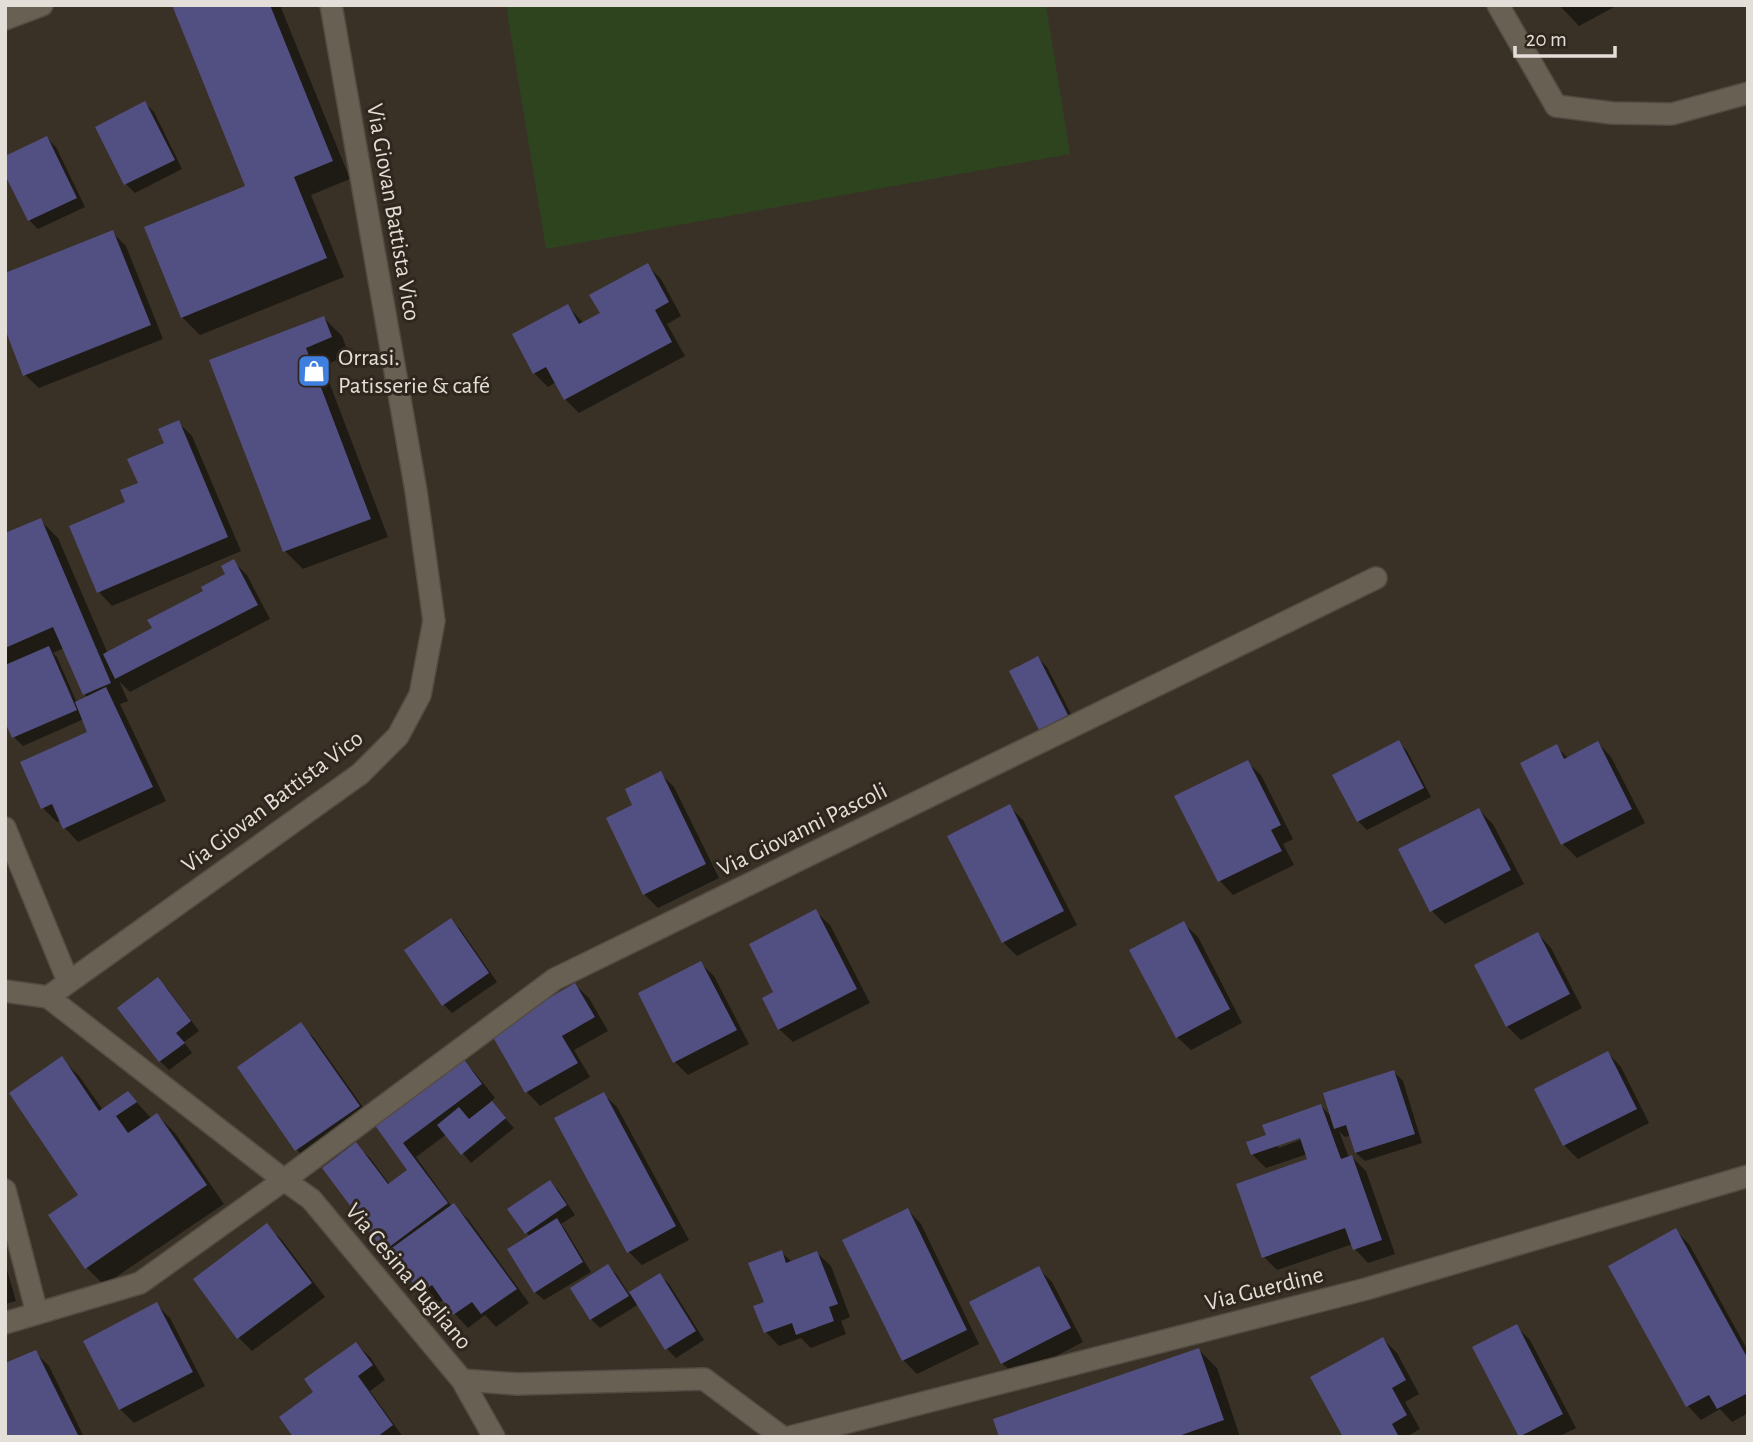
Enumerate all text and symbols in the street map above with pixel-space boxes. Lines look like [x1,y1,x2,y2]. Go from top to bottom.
scale bar [1515,14,1615,58]
text: 20 m [1526,29,1567,50]
street label: Via Giovan Battista Vico [362,102,424,323]
place label: Orrasi. Patisserie & café [338,346,490,398]
shop icon: Orrasi. Patisserie & café [295,352,333,390]
street label: Via Giovan Battista Vico [178,726,368,878]
street label: Via Giovanni Pascoli [714,778,891,881]
street label: Via Cesina Pugliano [340,1199,476,1354]
street label: Via Guerdine [1203,1263,1326,1315]

